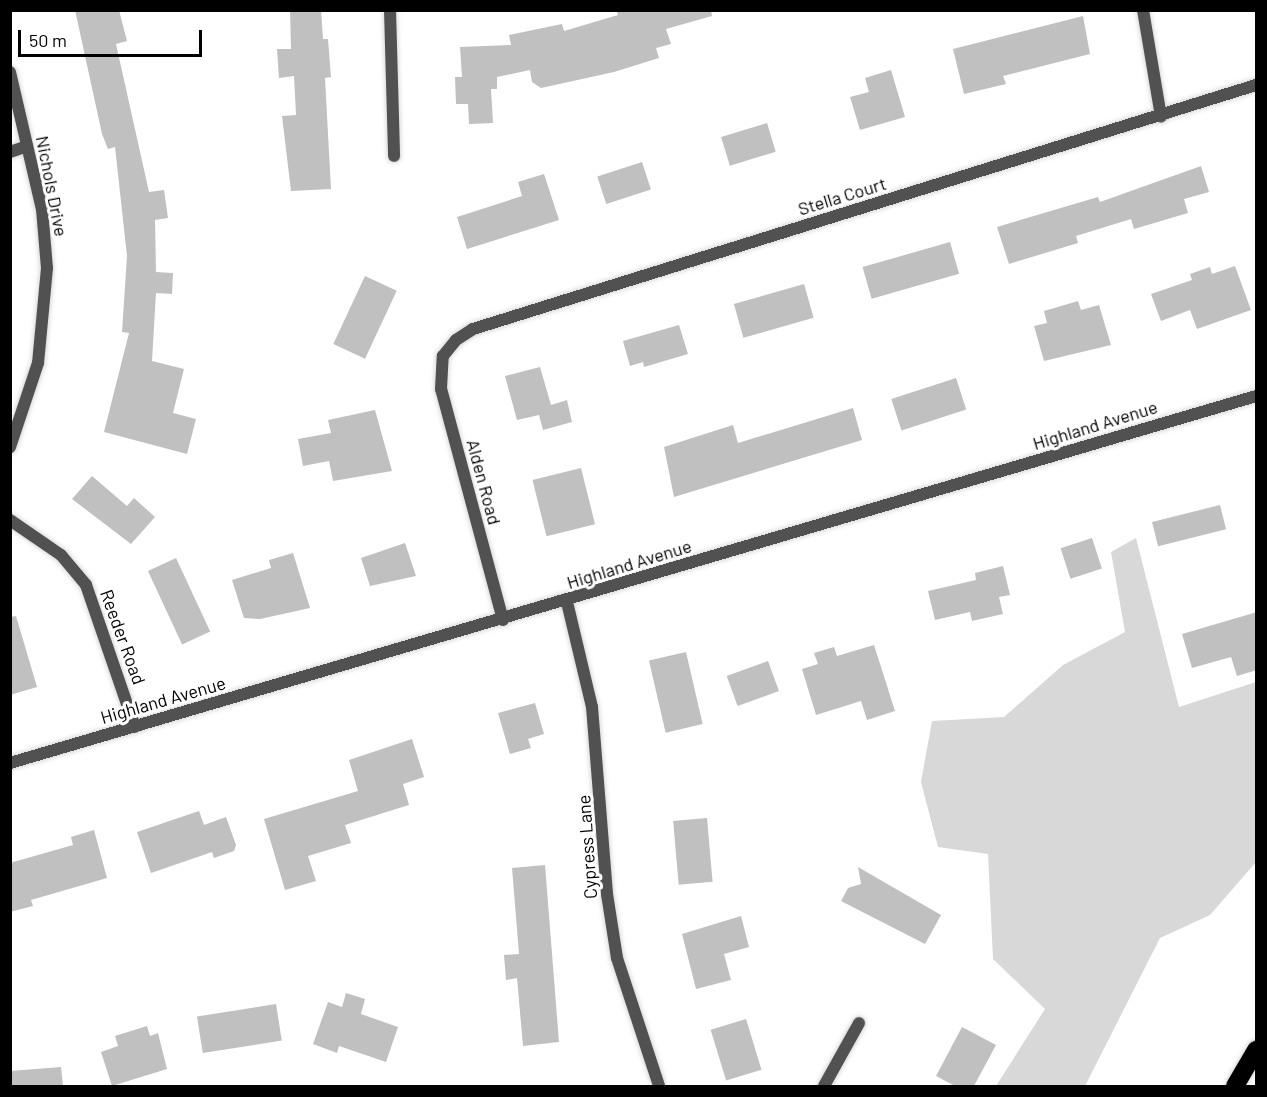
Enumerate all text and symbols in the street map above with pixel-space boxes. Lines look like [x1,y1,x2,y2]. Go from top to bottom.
scale bar [21,18,206,56]
text: 50 m [29,29,67,51]
street label: Nichols Drive [32,134,72,238]
street label: Stella Court [795,172,889,220]
street label: Highland Avenue [1030,396,1160,454]
street label: Alden Road [462,437,506,527]
street label: Highland Avenue [564,535,694,593]
street label: Reeder Road [96,587,150,687]
street label: Highland Avenue [98,672,228,728]
street label: Cypress Lane [573,794,601,900]

